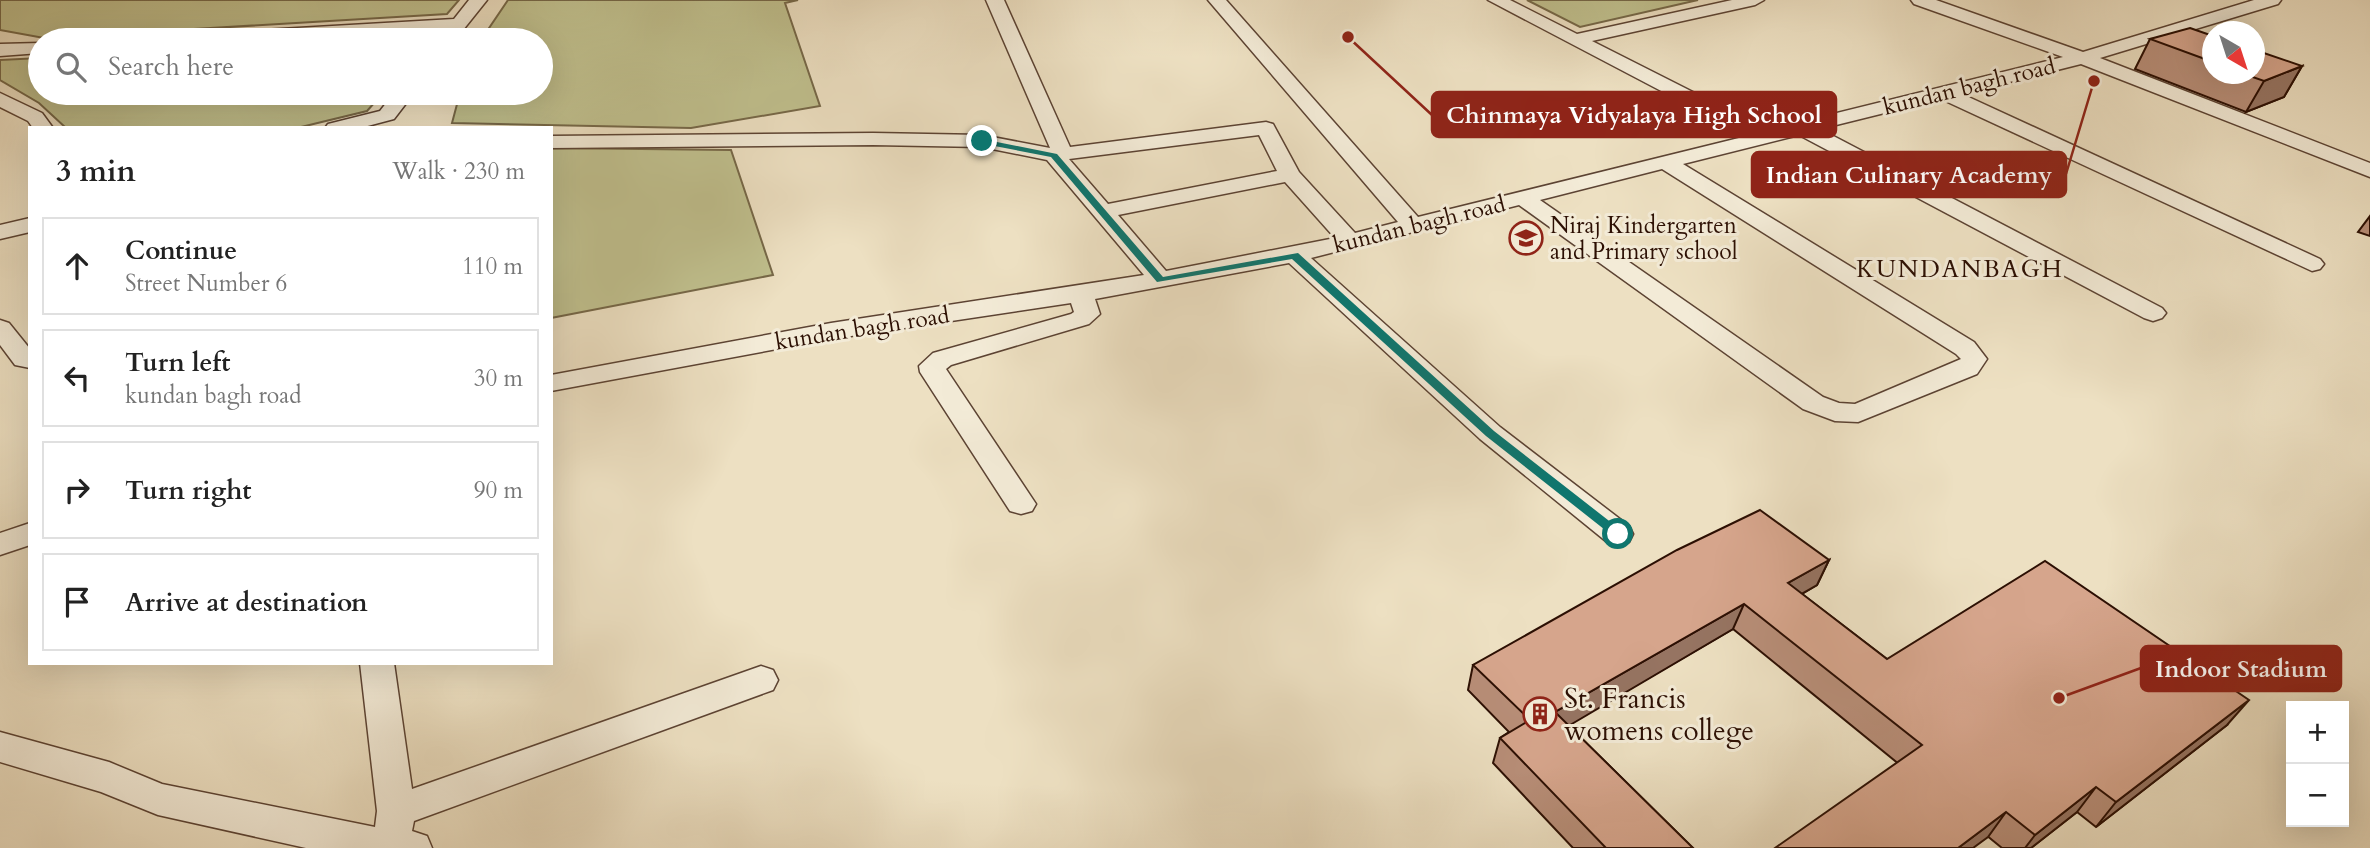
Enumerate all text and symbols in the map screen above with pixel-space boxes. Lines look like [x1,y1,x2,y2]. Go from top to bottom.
north arrow [2202,21,2265,84]
search box [28,28,553,105]
icon: search [52,48,90,86]
text: Search here [108,49,234,84]
street label: kundan bagh road [1880,50,2059,123]
callout: Chinmaya Vidyalaya High School [1432,92,1836,137]
text: Chinmaya Vidyalaya High School [1446,99,1822,132]
route end [966,125,997,156]
text: 3 min [56,151,136,192]
callout: Indian Culinary Academy [1752,152,2066,197]
text: Walk · 230 m [392,156,525,187]
text: Indian Culinary Academy [1766,159,2053,192]
street label: kundan bagh road [1330,188,1509,261]
place label: Niraj Kindergarten and Primary school [1550,210,1738,267]
school or university icon: Niraj Kindergarten and Primary school [1507,219,1545,257]
text: Continue [125,233,237,268]
icon: ahead [58,247,96,285]
text: 110 m [462,251,523,282]
district label: KUNDANBAGH [1856,253,2064,286]
text: Street Number 6 [125,268,287,299]
street label: kundan bagh road [773,299,952,358]
text: Turn left [125,345,230,380]
icon: left [58,359,96,397]
text: 30 m [474,363,523,394]
text: kundan bagh road [125,380,301,411]
icon: right [58,471,96,509]
text: Turn right [125,473,252,508]
text: 90 m [474,475,523,506]
route start [1602,518,1633,549]
icon: arrive [58,583,96,621]
text: Arrive at destination [125,585,368,620]
callout: Indoor Stadium [2141,646,2341,691]
text: Indoor Stadium [2155,653,2328,686]
place label: St. Francis womens college [1564,680,1754,750]
building icon: St. Francis womens college [1521,695,1559,733]
map controls [2286,701,2349,827]
button: + [2286,701,2349,764]
button: − [2286,764,2349,827]

